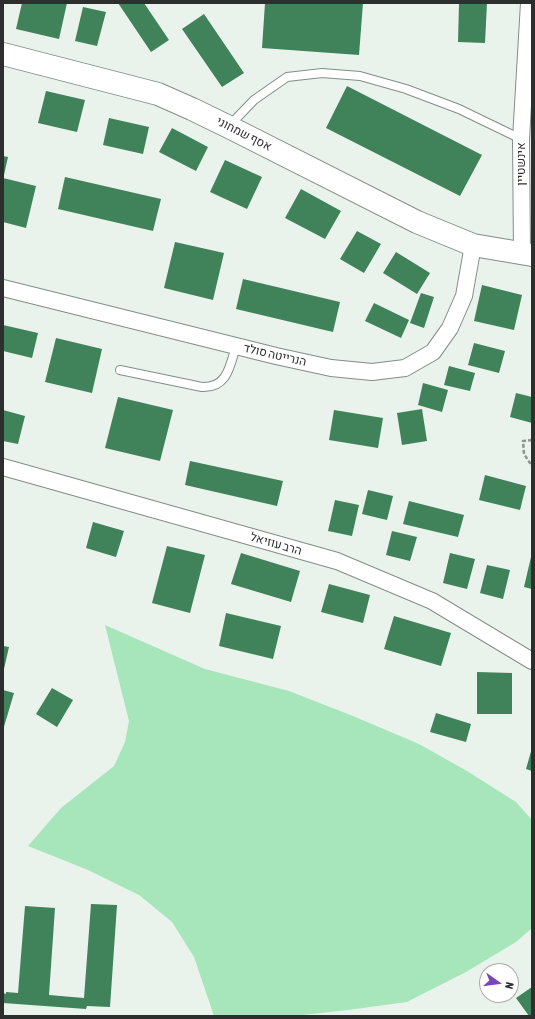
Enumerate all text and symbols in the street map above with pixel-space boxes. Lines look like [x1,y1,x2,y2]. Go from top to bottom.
street label: אסף שמחוני [214,114,274,154]
street label: אינשטיין [514,142,528,186]
street label: הנרייטה סולד [242,341,308,369]
street label: הרב עוזיאל [248,530,304,558]
north arrow [479,963,519,1003]
text: N [503,981,516,990]

